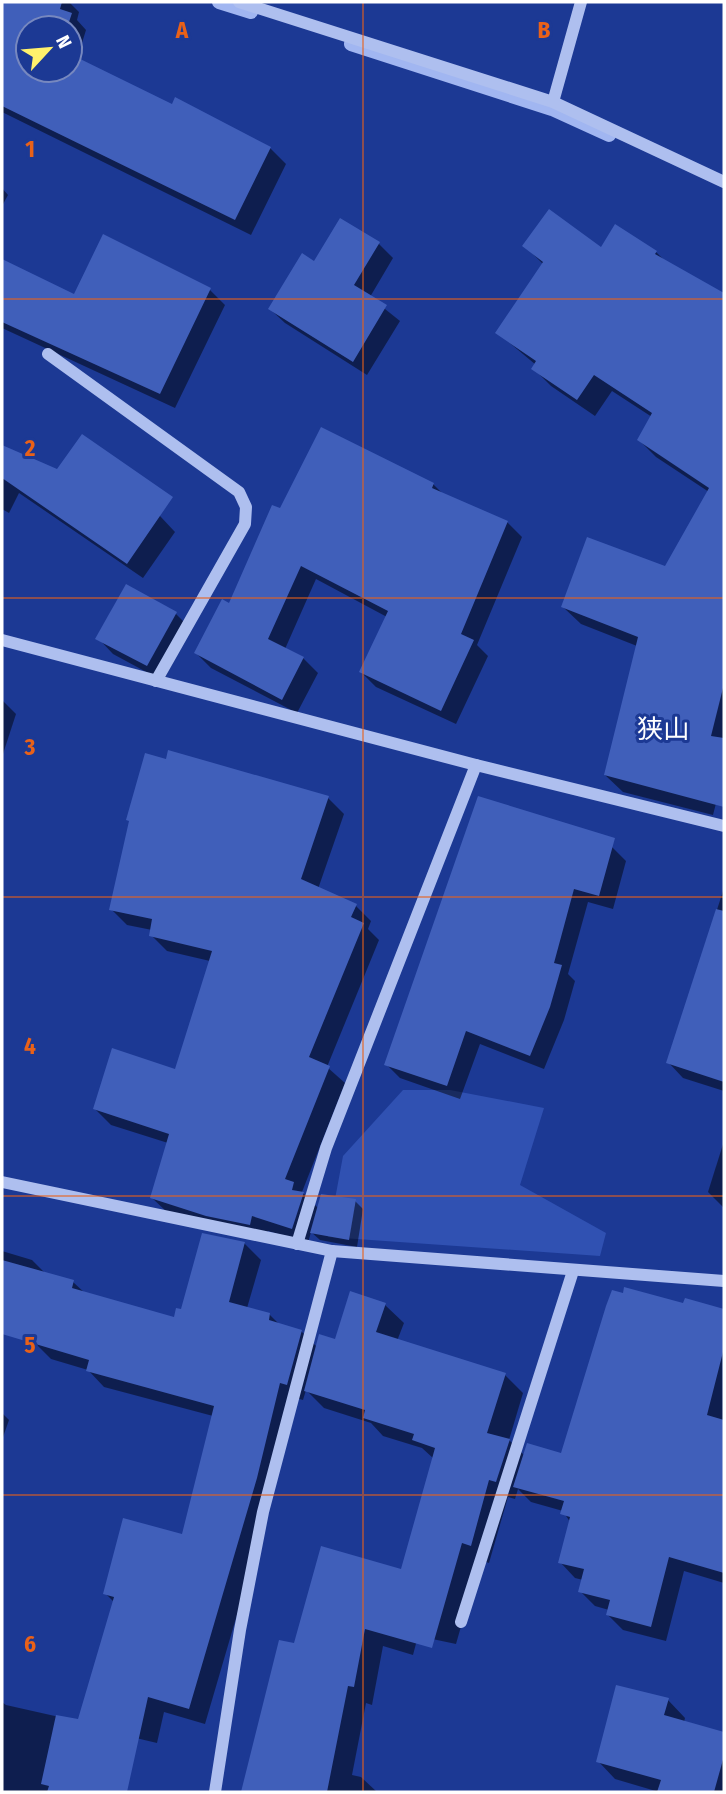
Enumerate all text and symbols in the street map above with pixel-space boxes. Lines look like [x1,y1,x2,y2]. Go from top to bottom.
north arrow [14,14,84,84]
text: A [175,16,189,44]
text: B [538,16,551,44]
text: N [51,32,77,52]
text: 1 [25,135,35,163]
text: 2 [24,434,36,462]
district label: 狭山 [637,714,689,745]
text: 3 [24,733,36,761]
text: 4 [24,1032,36,1060]
text: 5 [24,1331,36,1359]
text: 6 [24,1630,36,1658]

